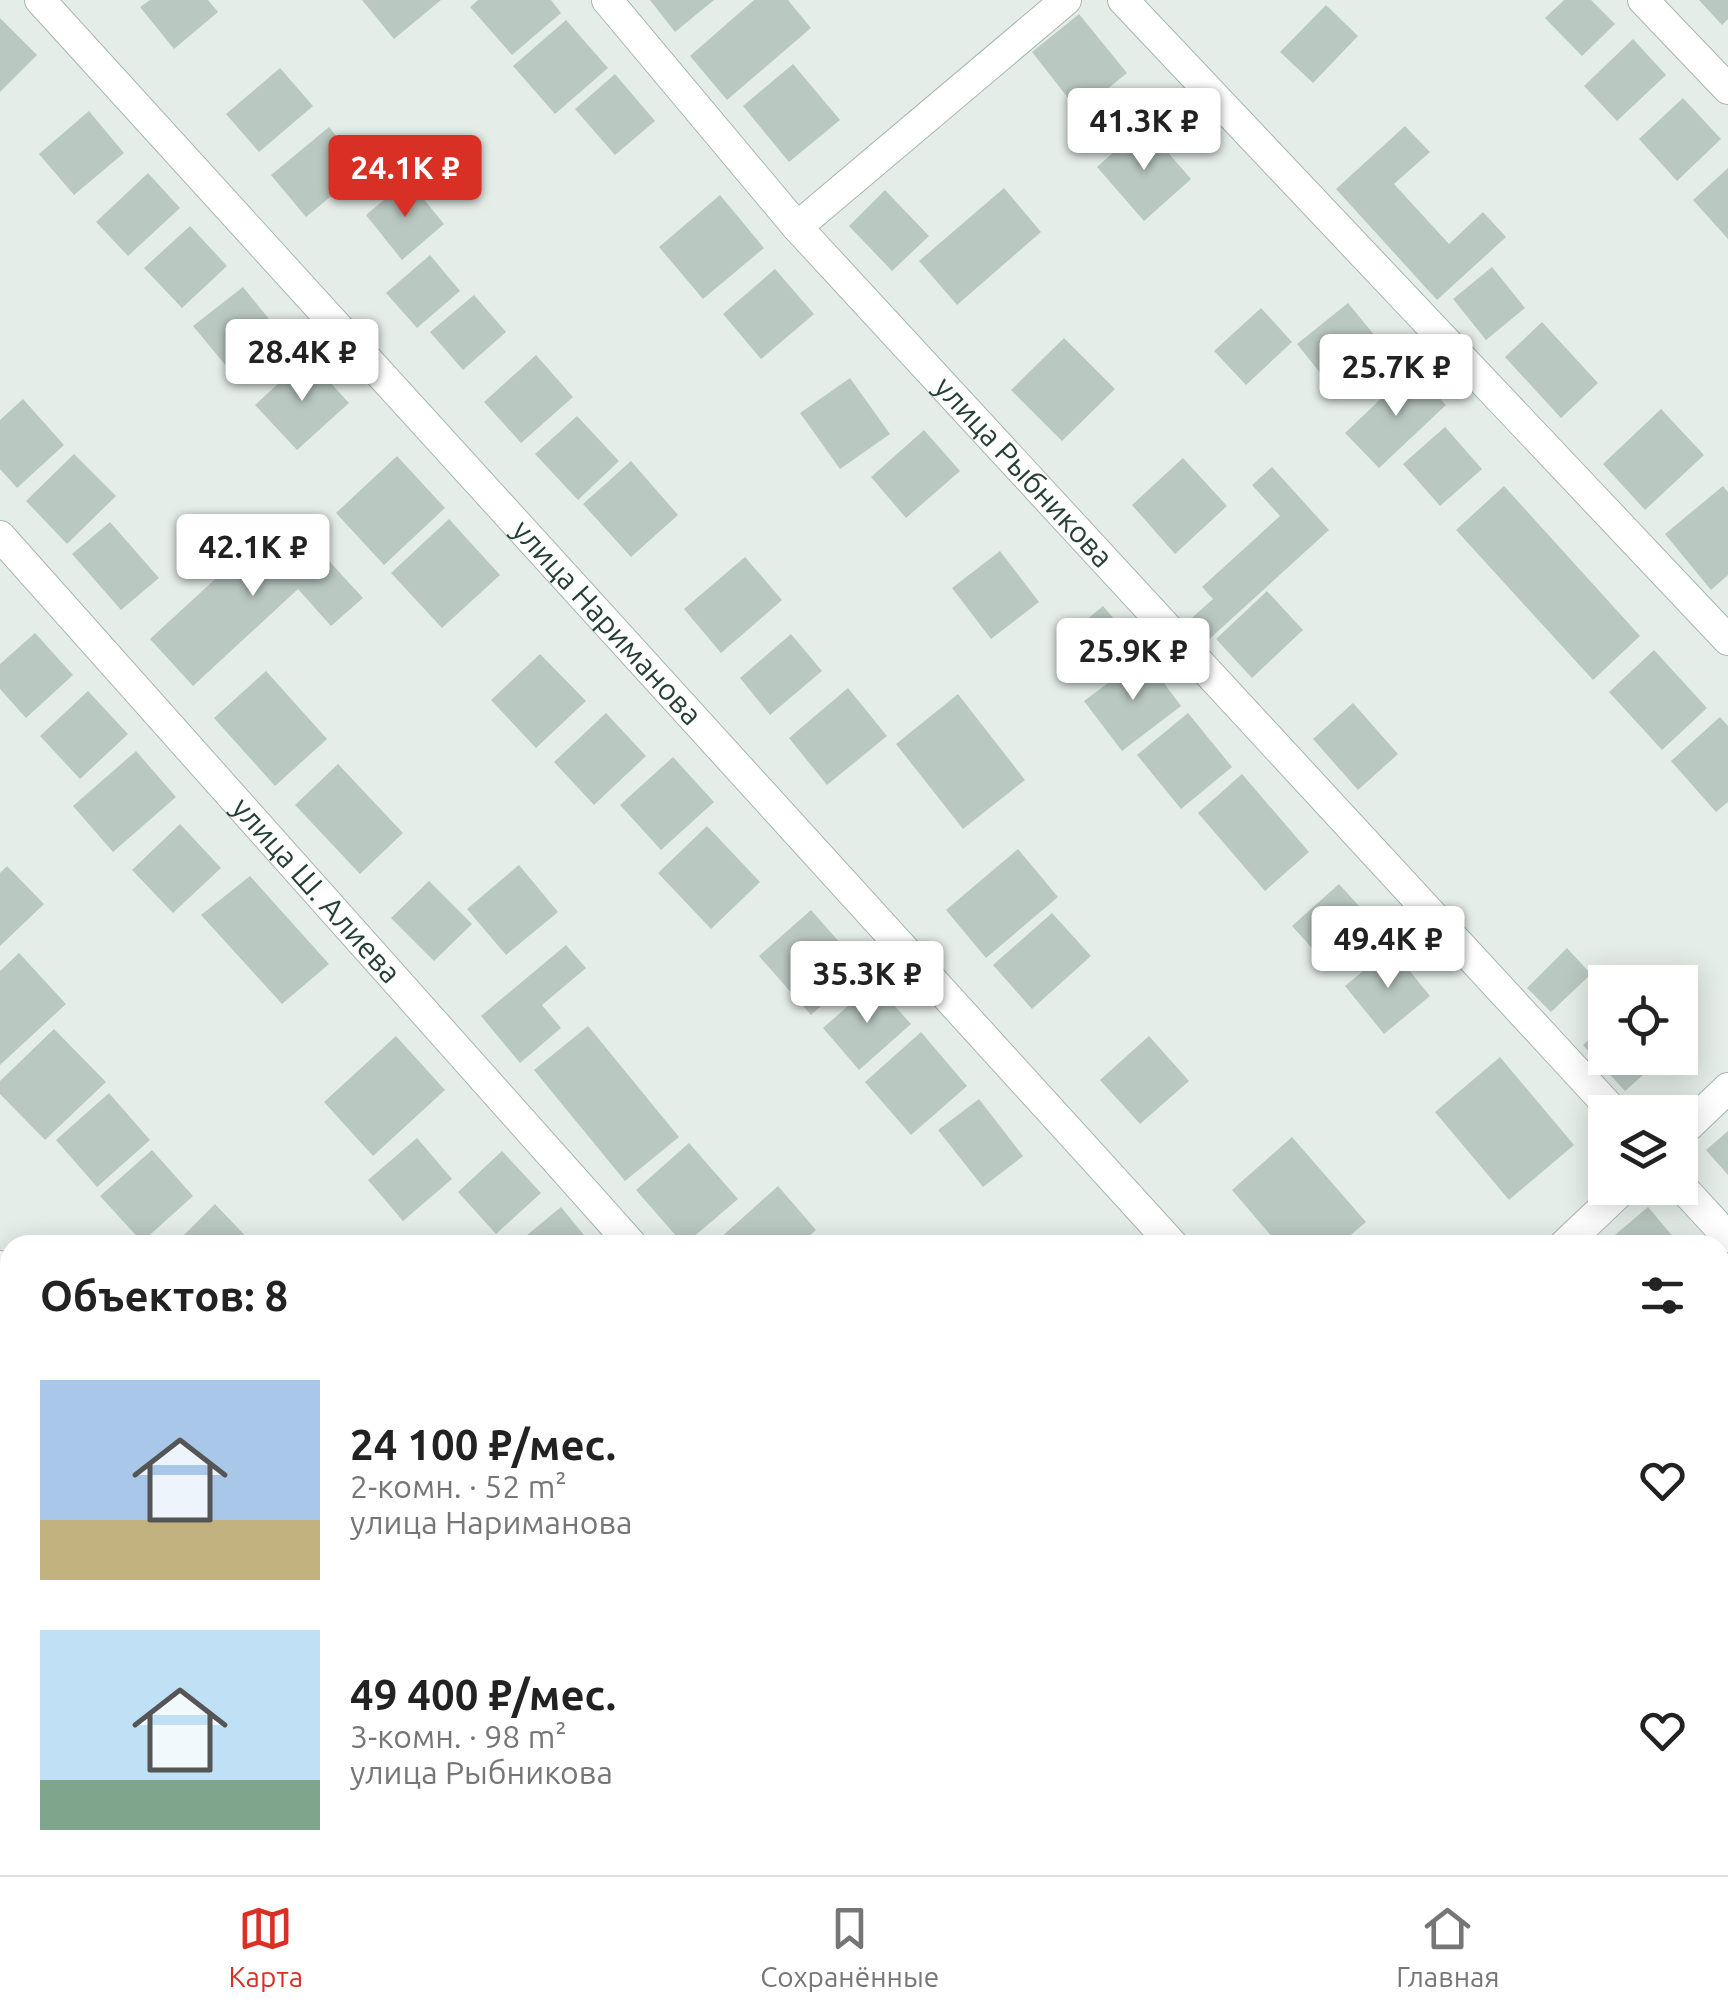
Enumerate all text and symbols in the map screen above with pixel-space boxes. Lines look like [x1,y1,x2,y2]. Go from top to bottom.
pin: 41.3K ₽ [1052,88,1236,173]
text: 41.3K ₽ [1090,102,1198,138]
pin: 24.1K ₽ [313,135,497,220]
text: 24.1K ₽ [351,149,459,185]
pin: 28.4K ₽ [210,319,394,404]
text: 28.4K ₽ [248,333,356,369]
pin: 25.7K ₽ [1304,334,1488,419]
text: 25.7K ₽ [1342,348,1450,384]
street label: улица Рыбникова [928,370,1120,574]
street label: улица Нариманова [506,513,709,731]
pin: 42.1K ₽ [161,514,345,599]
text: 42.1K ₽ [199,528,307,564]
pin: 25.9K ₽ [1041,618,1225,703]
text: 25.9K ₽ [1079,632,1187,668]
street label: улица Ш. Алиева [225,790,408,990]
pin: 49.4K ₽ [1296,906,1480,991]
text: 49.4K ₽ [1334,920,1442,956]
pin: 35.3K ₽ [775,941,959,1026]
text: 35.3K ₽ [813,955,921,991]
map controls [1588,965,1698,1205]
button: locate [1588,965,1698,1075]
button: layers [1588,1095,1698,1205]
icon: filters [1635,1268,1690,1323]
text: Объектов: 8 [40,1272,288,1319]
icon: home [120,1420,240,1540]
text: 24 100 ₽/мес. [350,1421,616,1468]
icon: heart [1635,1453,1690,1508]
text: 2-комн. · 52 m² [350,1468,567,1504]
text: улица Нариманова [350,1504,633,1540]
icon: home [120,1670,240,1790]
text: 49 400 ₽/мес. [350,1671,616,1718]
icon: heart [1635,1703,1690,1758]
text: 3-комн. · 98 m² [350,1718,567,1754]
text: улица Рыбникова [350,1754,613,1790]
tab: Карта [229,1901,303,1992]
tab: Сохранённые [760,1901,939,1992]
tab: Главная [1396,1901,1499,1992]

